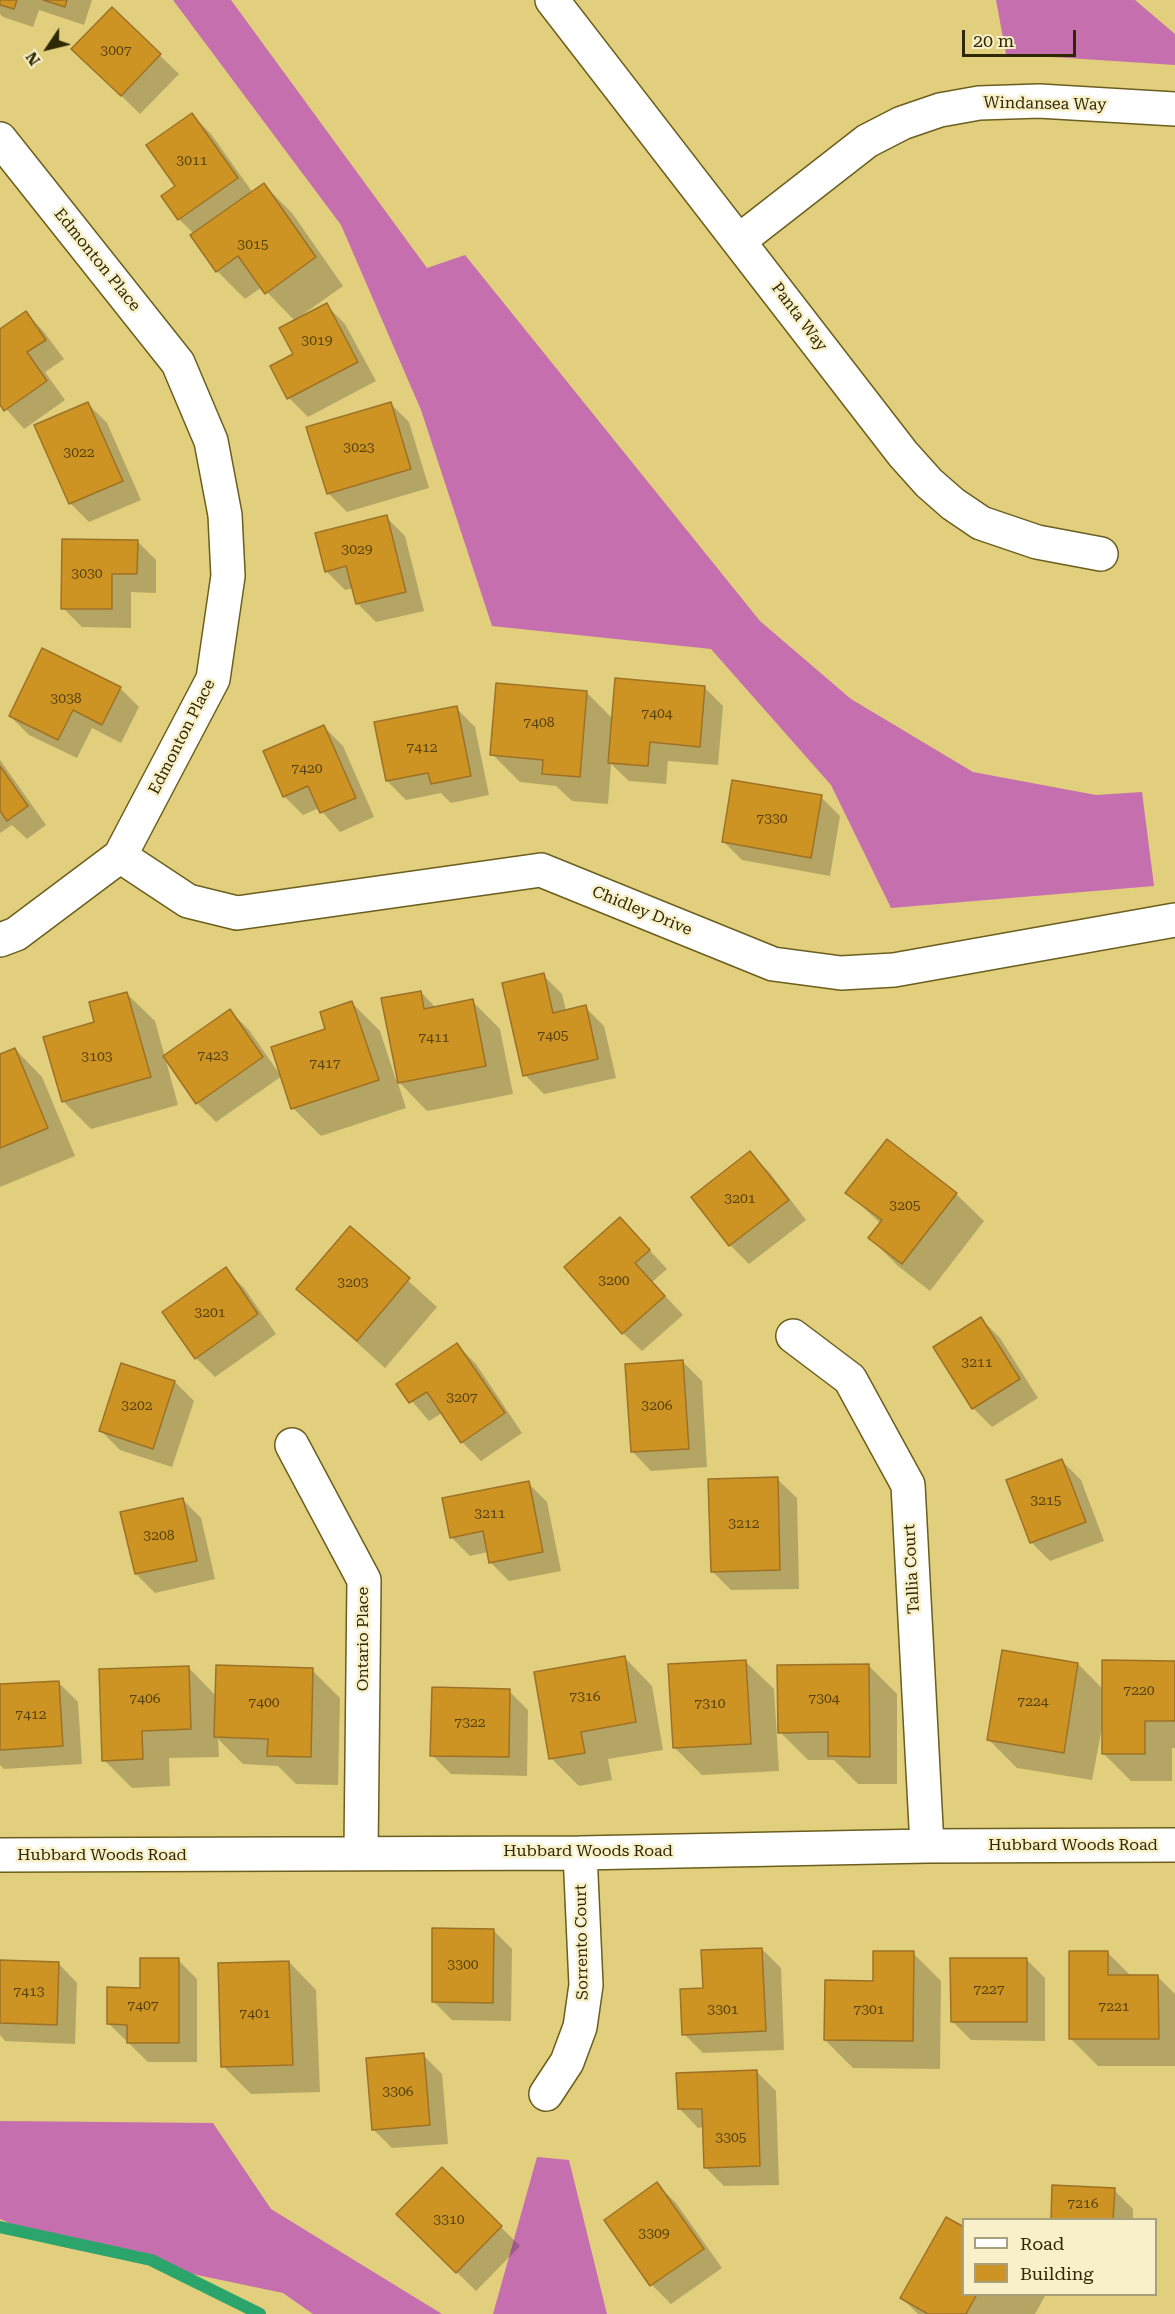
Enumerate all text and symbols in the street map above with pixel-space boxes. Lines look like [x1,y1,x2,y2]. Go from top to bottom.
north arrow [18,18,78,78]
scale bar [965,18,1079,56]
text: 20 m [973,30,1014,51]
house number: 3007 [100,43,132,59]
text: N [22,48,44,69]
street label: Windansea Way [983,93,1107,115]
house number: 3011 [176,153,208,169]
street label: Edmonton Place [50,205,144,315]
house number: 3015 [237,237,269,253]
street label: Panta Way [767,279,831,355]
house number: 3019 [301,333,333,349]
house number: 3023 [343,440,375,456]
house number: 3022 [63,445,95,461]
house number: 3029 [341,542,373,558]
house number: 3030 [71,566,103,582]
street label: Edmonton Place [145,676,219,798]
house number: 3038 [50,691,82,707]
house number: 7404 [641,706,673,722]
house number: 7408 [523,715,555,731]
house number: 7412 [406,740,438,756]
house number: 7420 [291,761,323,777]
house number: 7330 [756,811,788,827]
street label: Chidley Drive [589,882,695,940]
house number: 7405 [537,1028,569,1044]
house number: 7411 [418,1030,450,1046]
house number: 7423 [197,1048,229,1064]
house number: 3103 [81,1049,113,1065]
house number: 7417 [309,1056,341,1072]
house number: 3201 [724,1191,756,1207]
house number: 3205 [889,1198,921,1214]
house number: 3200 [598,1273,630,1289]
house number: 3203 [337,1275,369,1291]
house number: 3201 [194,1305,226,1321]
house number: 3211 [961,1355,993,1371]
house number: 3207 [446,1390,478,1406]
house number: 3202 [121,1398,153,1414]
house number: 3206 [641,1398,673,1414]
house number: 3215 [1030,1493,1062,1509]
house number: 3211 [474,1506,506,1522]
house number: 3212 [728,1516,760,1532]
street label: Tallia Court [900,1523,924,1615]
house number: 3208 [143,1528,175,1544]
street label: Ontario Place [353,1587,373,1691]
house number: 7220 [1123,1683,1155,1699]
house number: 7316 [569,1689,601,1705]
house number: 7406 [129,1691,161,1707]
house number: 7304 [808,1691,840,1707]
house number: 7224 [1017,1694,1049,1710]
house number: 7400 [248,1695,280,1711]
house number: 7310 [694,1696,726,1712]
house number: 7412 [15,1707,47,1723]
house number: 7322 [454,1715,486,1731]
street label: Hubbard Woods Road [988,1835,1158,1855]
street label: Hubbard Woods Road [503,1841,673,1861]
street label: Hubbard Woods Road [17,1845,187,1865]
street label: Sorrento Court [571,1884,593,2000]
house number: 3300 [447,1957,479,1973]
house number: 7227 [973,1982,1005,1998]
house number: 7413 [13,1984,45,2000]
house number: 7407 [127,1998,159,2014]
house number: 7221 [1098,1999,1130,2015]
house number: 3301 [707,2002,739,2018]
house number: 7301 [853,2002,885,2018]
house number: 7401 [239,2006,271,2022]
house number: 3306 [382,2084,414,2100]
house number: 3305 [715,2130,747,2146]
house number: 7216 [1067,2196,1099,2212]
house number: 3310 [433,2212,465,2228]
legend [962,2218,1157,2296]
house number: 3309 [638,2226,670,2242]
text: Road [1020,2233,1064,2254]
text: Building [1020,2263,1094,2284]

